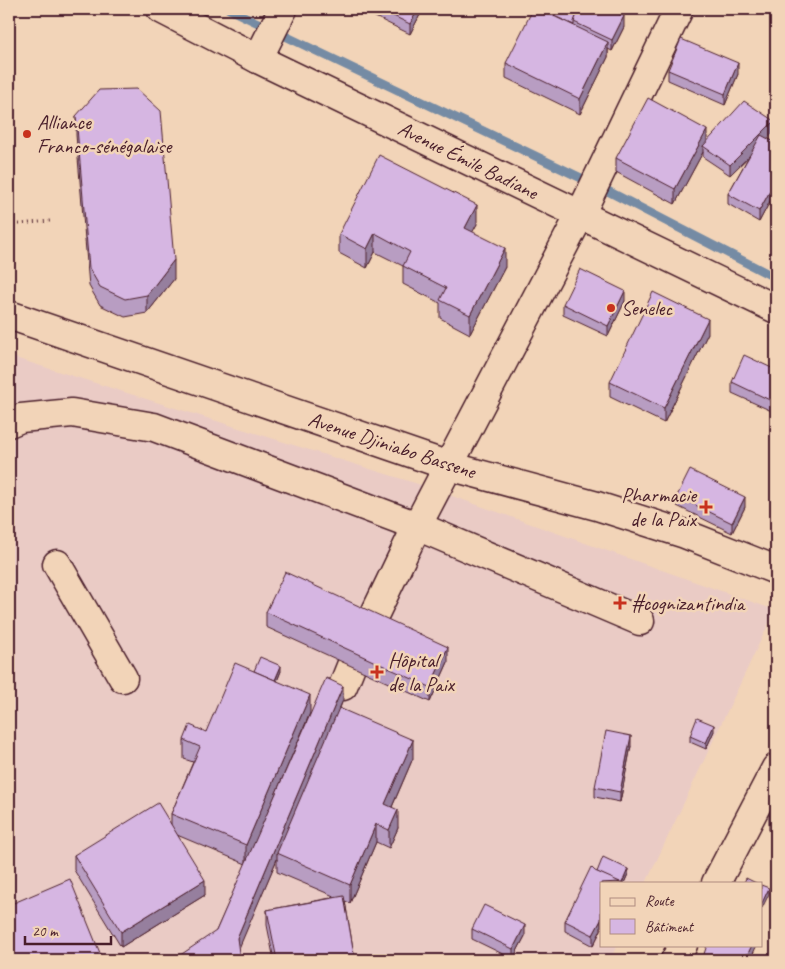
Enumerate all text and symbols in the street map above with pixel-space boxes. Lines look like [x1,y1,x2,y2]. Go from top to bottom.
place label: Alliance Franco-sénégalaise [37,109,173,159]
street label: Avenue Émile Badiane [394,115,543,206]
marker: Alliance Franco-sénégalaise [21,128,33,140]
place label: Senelec [621,295,673,321]
marker: Senelec [605,302,617,314]
street label: Avenue Djiniabo Bassene [305,406,481,485]
place label: Pharmacie de la Paix [621,482,698,532]
marker: Pharmacie de la Paix [700,501,712,513]
place label: #cognizantindia [631,590,747,616]
marker: #cognizantindia [613,596,627,610]
place label: Hôpital de la Paix [388,647,456,697]
marker: Hôpital de la Paix [370,665,384,679]
legend [600,882,762,946]
text: Route [645,892,675,911]
scale bar [25,914,111,946]
text: Bâtiment [645,918,695,937]
text: 20 m [32,922,59,941]

